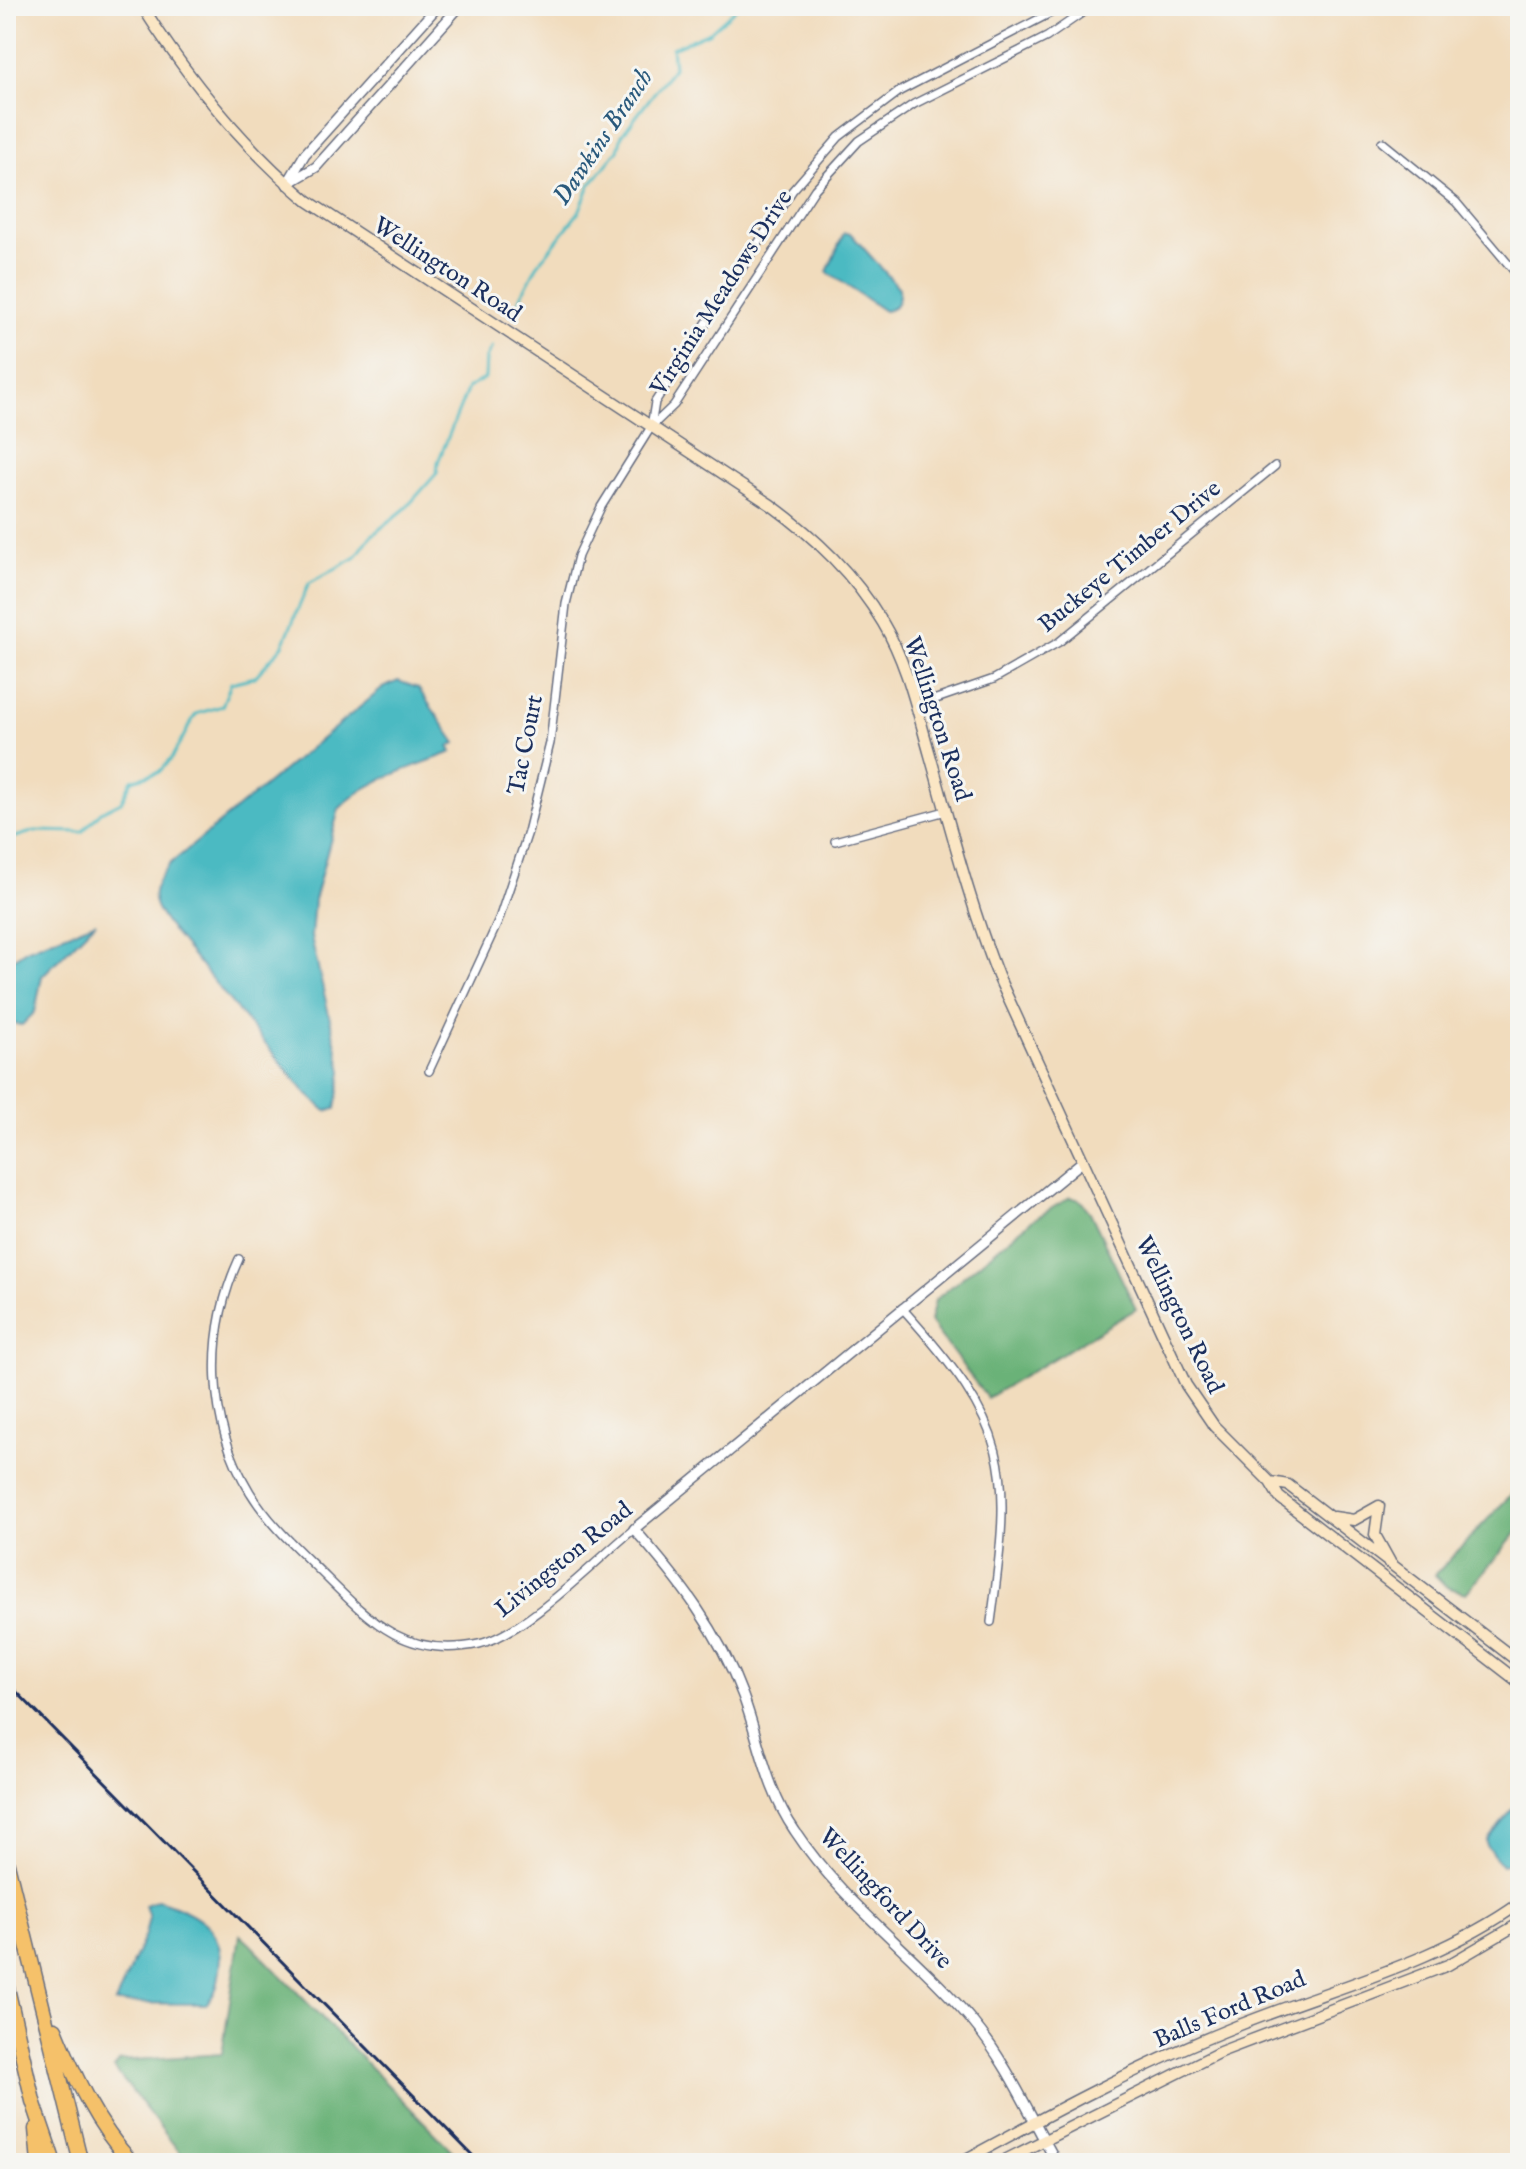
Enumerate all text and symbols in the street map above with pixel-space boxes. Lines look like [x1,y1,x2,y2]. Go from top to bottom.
water label: Dawkins Branch [545,63,661,211]
street label: Virginia Meadows Drive [643,184,800,403]
street label: Wellington Road [367,210,527,330]
street label: Buckeye Timber Drive [1032,474,1228,640]
street label: Wellington Road [896,633,978,806]
street label: Tac Court [501,692,551,798]
street label: Wellington Road [1127,1231,1231,1399]
street label: Livingston Road [489,1495,639,1625]
street label: Wellingford Drive [812,1822,958,1976]
street label: Balls Ford Road [1149,1964,1311,2056]

